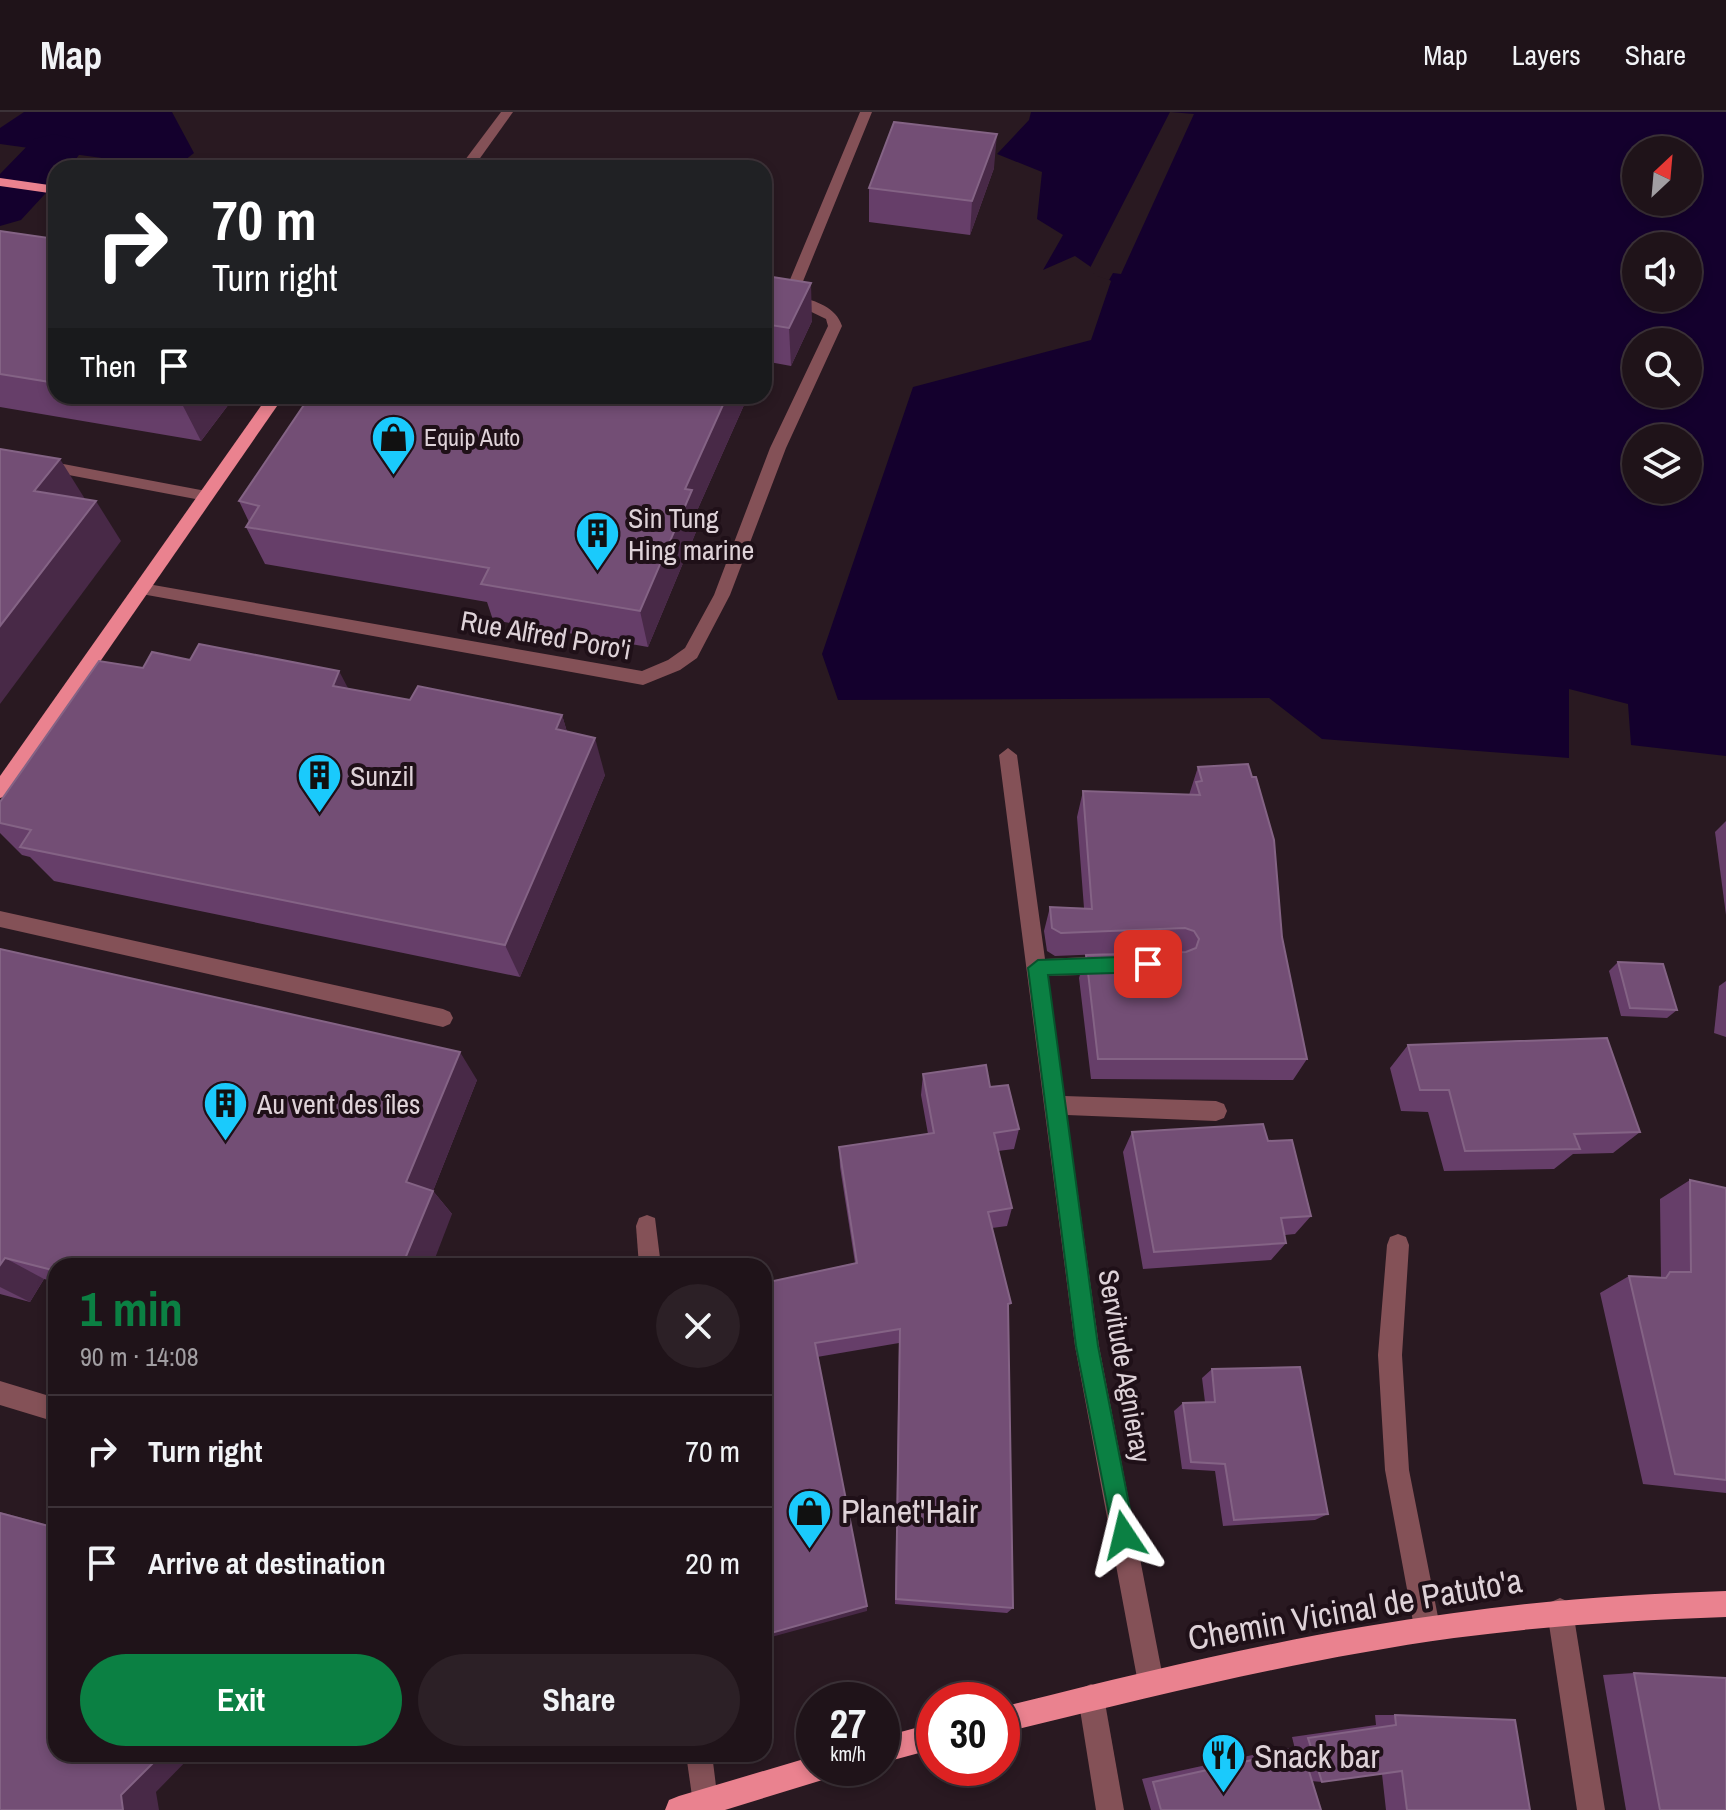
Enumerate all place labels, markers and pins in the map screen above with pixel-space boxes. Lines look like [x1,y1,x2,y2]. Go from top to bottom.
shop icon: Equip Auto [369,413,417,476]
place label: Equip Auto [424,421,520,453]
place label: Sin Tung Hing marine [628,499,754,569]
building icon: Sin Tung Hing marine [573,510,621,573]
building icon: Sunzil [295,752,343,815]
place label: Sunzil [350,757,414,795]
pin [1114,930,1182,998]
building icon: Au vent des îles [202,1080,250,1143]
place label: Au vent des îles [256,1085,420,1123]
shop icon: Planet'Hair [786,1487,834,1550]
place label: Planet'Hair [841,1488,979,1534]
restaurant icon: Snack bar [1199,1732,1247,1795]
place label: Snack bar [1254,1733,1380,1779]

